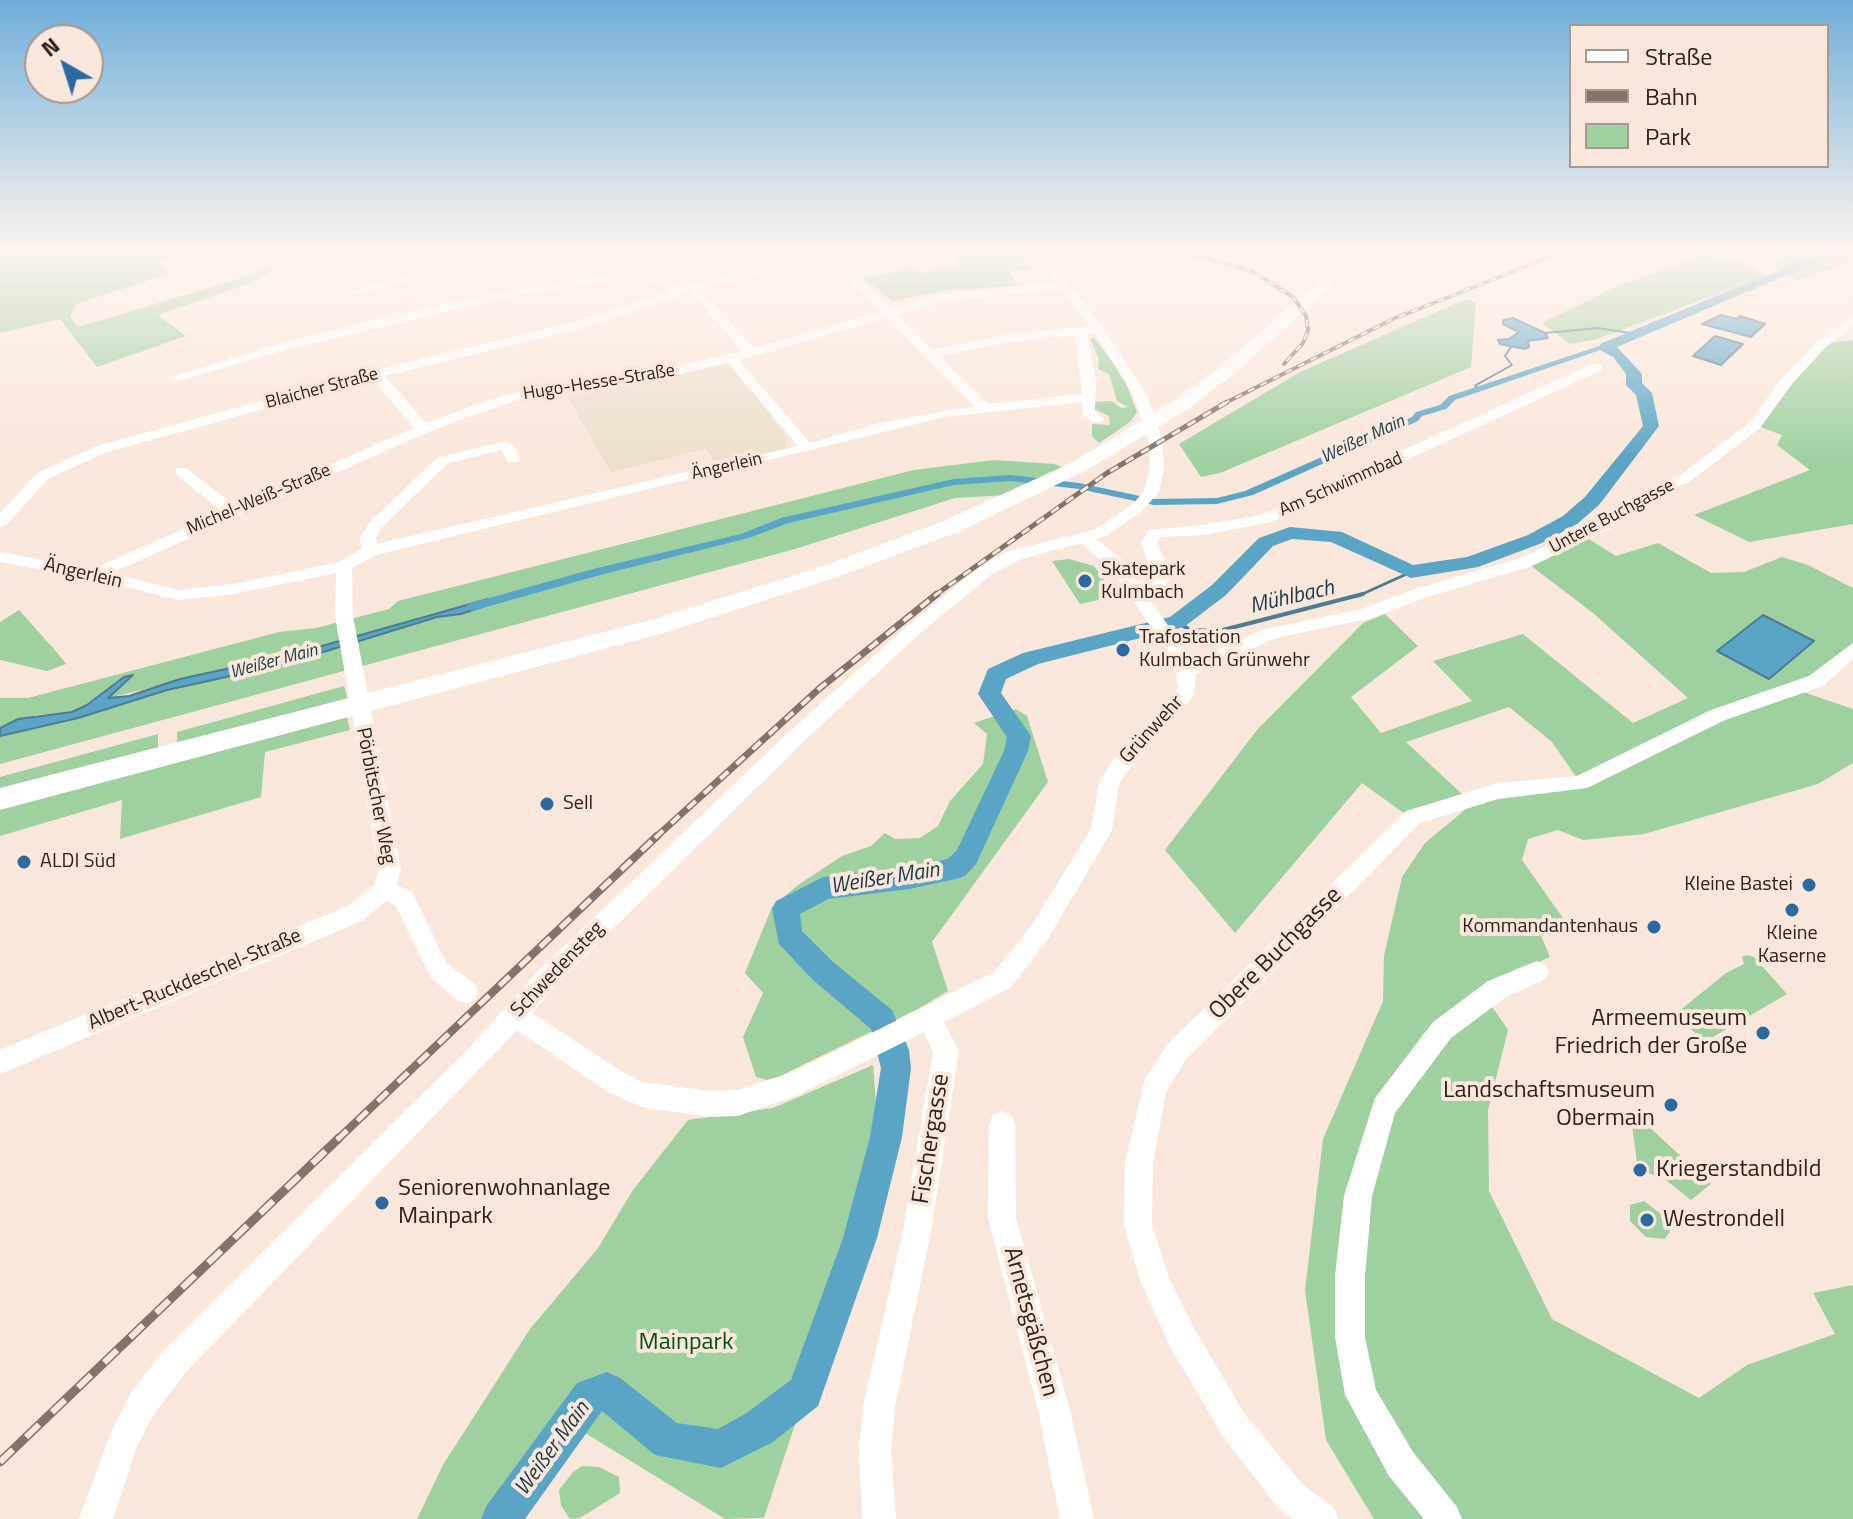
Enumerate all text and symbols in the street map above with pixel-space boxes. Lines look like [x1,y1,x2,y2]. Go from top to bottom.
north arrow [24,24,104,104]
legend [1569,24,1829,168]
text: N [34,29,67,65]
text: Straße [1645,38,1712,74]
text: Bahn [1645,78,1698,114]
text: Park [1645,118,1691,154]
street label: Hugo-Hesse-Straße [522,360,676,406]
street label: Blaicher Straße [263,364,381,414]
water label: Weißer Main [1318,411,1408,469]
street label: Ängerlein [690,448,764,486]
street label: Am Schwimmbad [1276,448,1406,522]
street label: Michel-Weiß-Straße [184,460,334,540]
street label: Untere Buchgasse [1546,475,1678,559]
street label: Ängerlein [41,553,125,595]
place label: Skatepark Kulmbach [1101,558,1186,605]
marker: Skatepark Kulmbach [1076,572,1094,590]
water label: Mühlbach [1247,576,1337,620]
place label: Trafostation Kulmbach Grünwehr [1139,626,1310,673]
water label: Weißer Main [228,640,320,684]
marker: Trafostation Kulmbach Grünwehr [1114,641,1132,659]
street label: Grünwehr [1115,691,1189,769]
street label: Pörbitscher Weg [350,725,400,867]
place label: Sell [563,792,593,816]
marker: Sell [538,795,556,813]
place label: ALDI Süd [40,850,116,874]
marker: ALDI Süd [15,853,33,871]
water label: Weißer Main [829,857,941,901]
place label: Kleine Bastei [1684,873,1793,897]
marker: Kleine Bastei [1800,876,1818,894]
street label: Obere Buchgasse [1204,882,1348,1026]
marker: Kleine Kaserne [1783,901,1801,919]
place label: Kommandantenhaus [1462,915,1638,939]
street label: Schwedensteg [506,917,610,1023]
marker: Kommandantenhaus [1645,918,1663,936]
place label: Kleine Kaserne [1758,922,1826,969]
street label: Albert-Ruckdeschel-Straße [85,924,305,1036]
place label: Armeemuseum Friedrich der Große [1554,1005,1747,1061]
marker: Armeemuseum Friedrich der Große [1754,1024,1772,1042]
street label: Fischergasse [907,1072,957,1206]
place label: Landschaftsmuseum Obermain [1443,1077,1655,1133]
marker: Landschaftsmuseum Obermain [1662,1096,1680,1114]
place label: Kriegerstandbild [1656,1156,1821,1184]
marker: Kriegerstandbild [1631,1161,1649,1179]
place label: Seniorenwohnanlage Mainpark [398,1175,610,1231]
marker: Seniorenwohnanlage Mainpark [373,1194,391,1212]
place label: Westrondell [1663,1206,1785,1234]
marker: Westrondell [1638,1211,1656,1229]
street label: Arnetsgäßchen [996,1244,1064,1400]
park label: Mainpark [639,1329,733,1357]
water label: Weißer Main [510,1397,596,1501]

